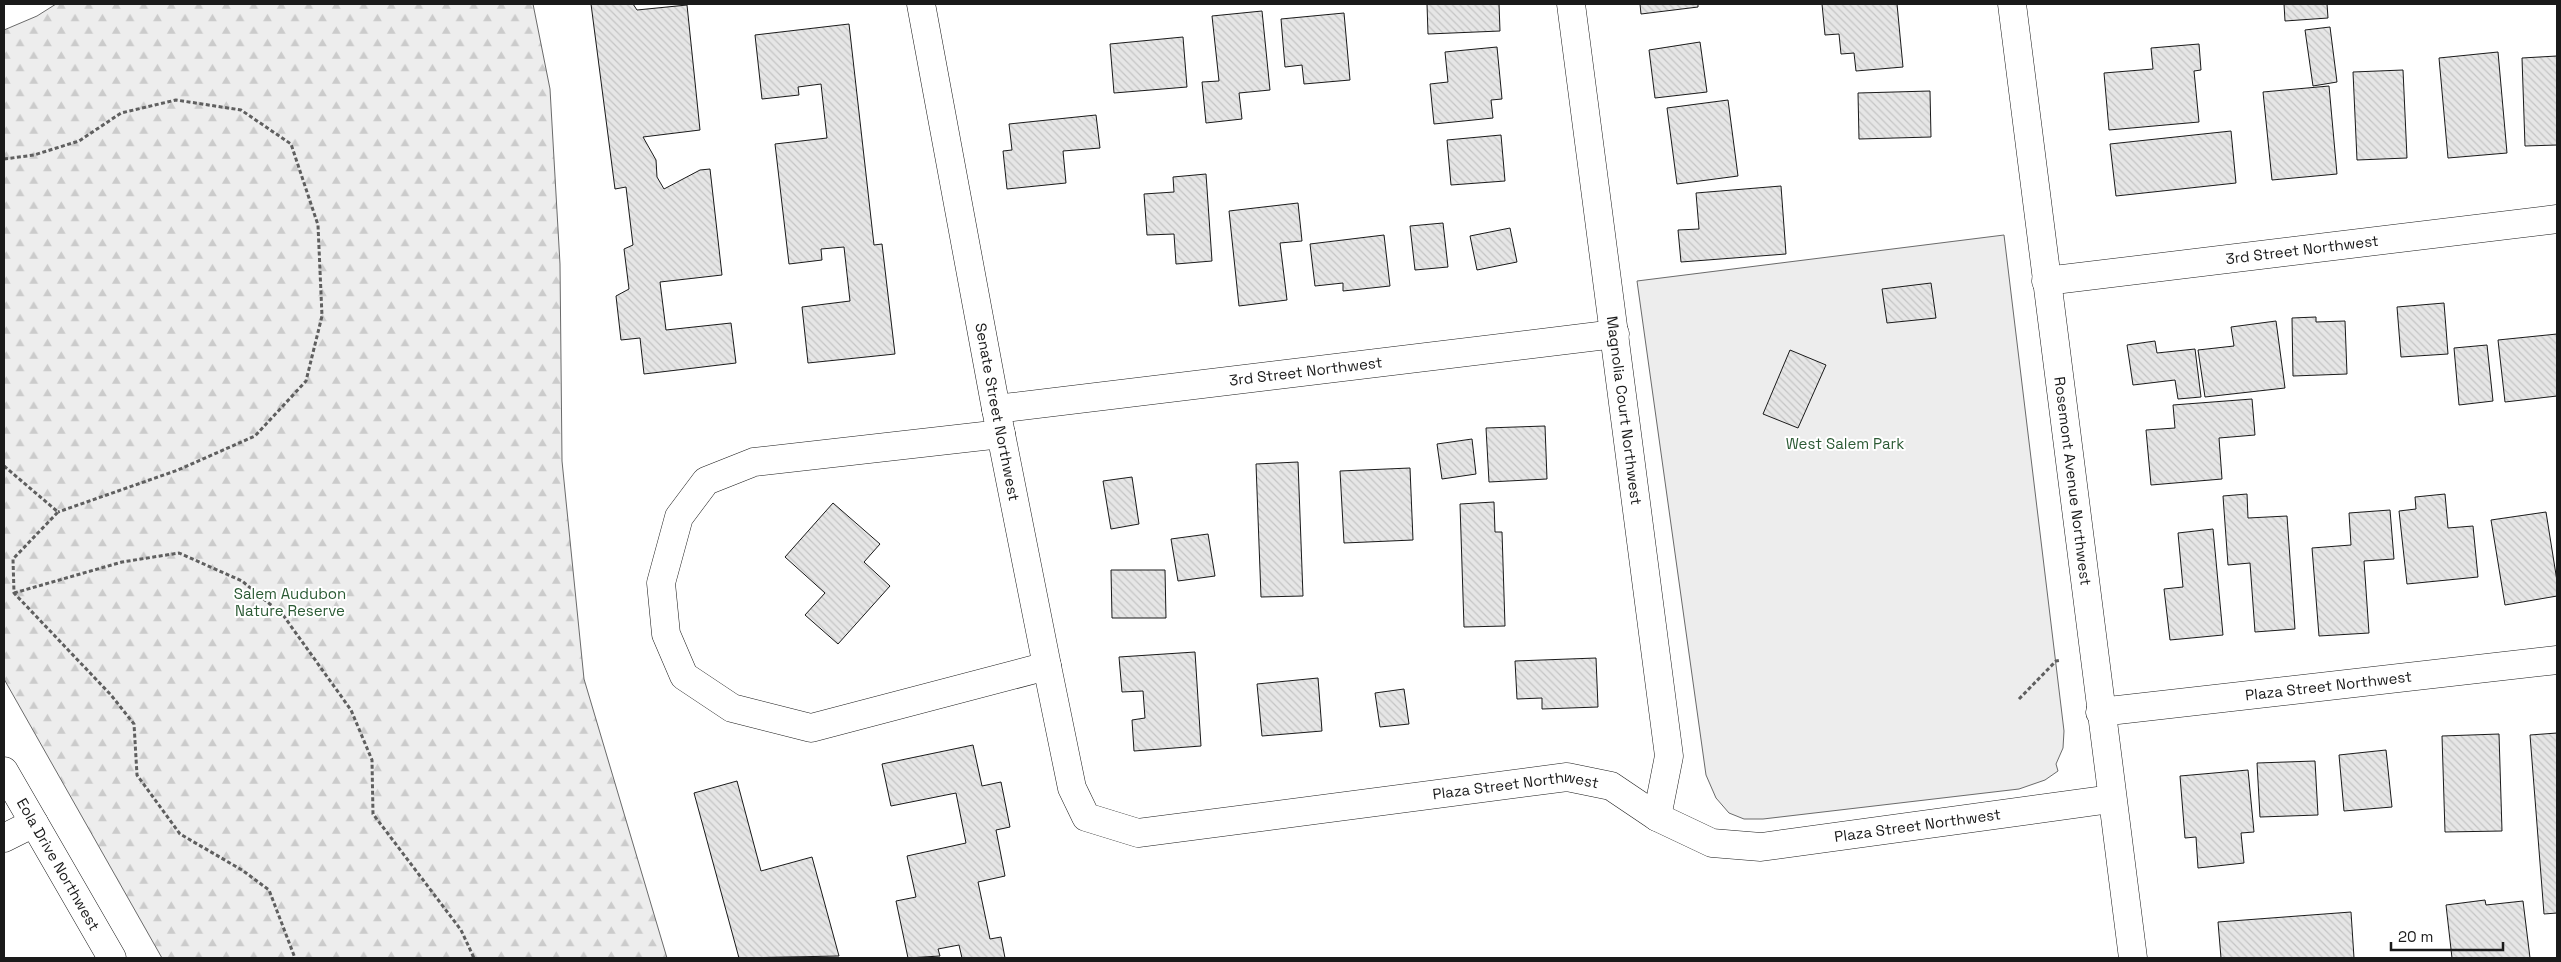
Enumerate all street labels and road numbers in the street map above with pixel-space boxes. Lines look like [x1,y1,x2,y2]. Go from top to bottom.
street label: 3rd Street Northwest [2224,231,2380,268]
street label: Magnolia Court Northwest [1603,315,1646,506]
street label: Senate Street Northwest [971,321,1024,503]
street label: 3rd Street Northwest [1228,352,1383,390]
street label: Rosemont Avenue Northwest [2050,375,2096,587]
street label: Plaza Street Northwest [2244,667,2413,704]
street label: Plaza Street Northwest [1431,767,1601,803]
street label: Eola Drive Northwest [13,795,104,934]
street label: Plaza Street Northwest [1833,804,2002,846]

